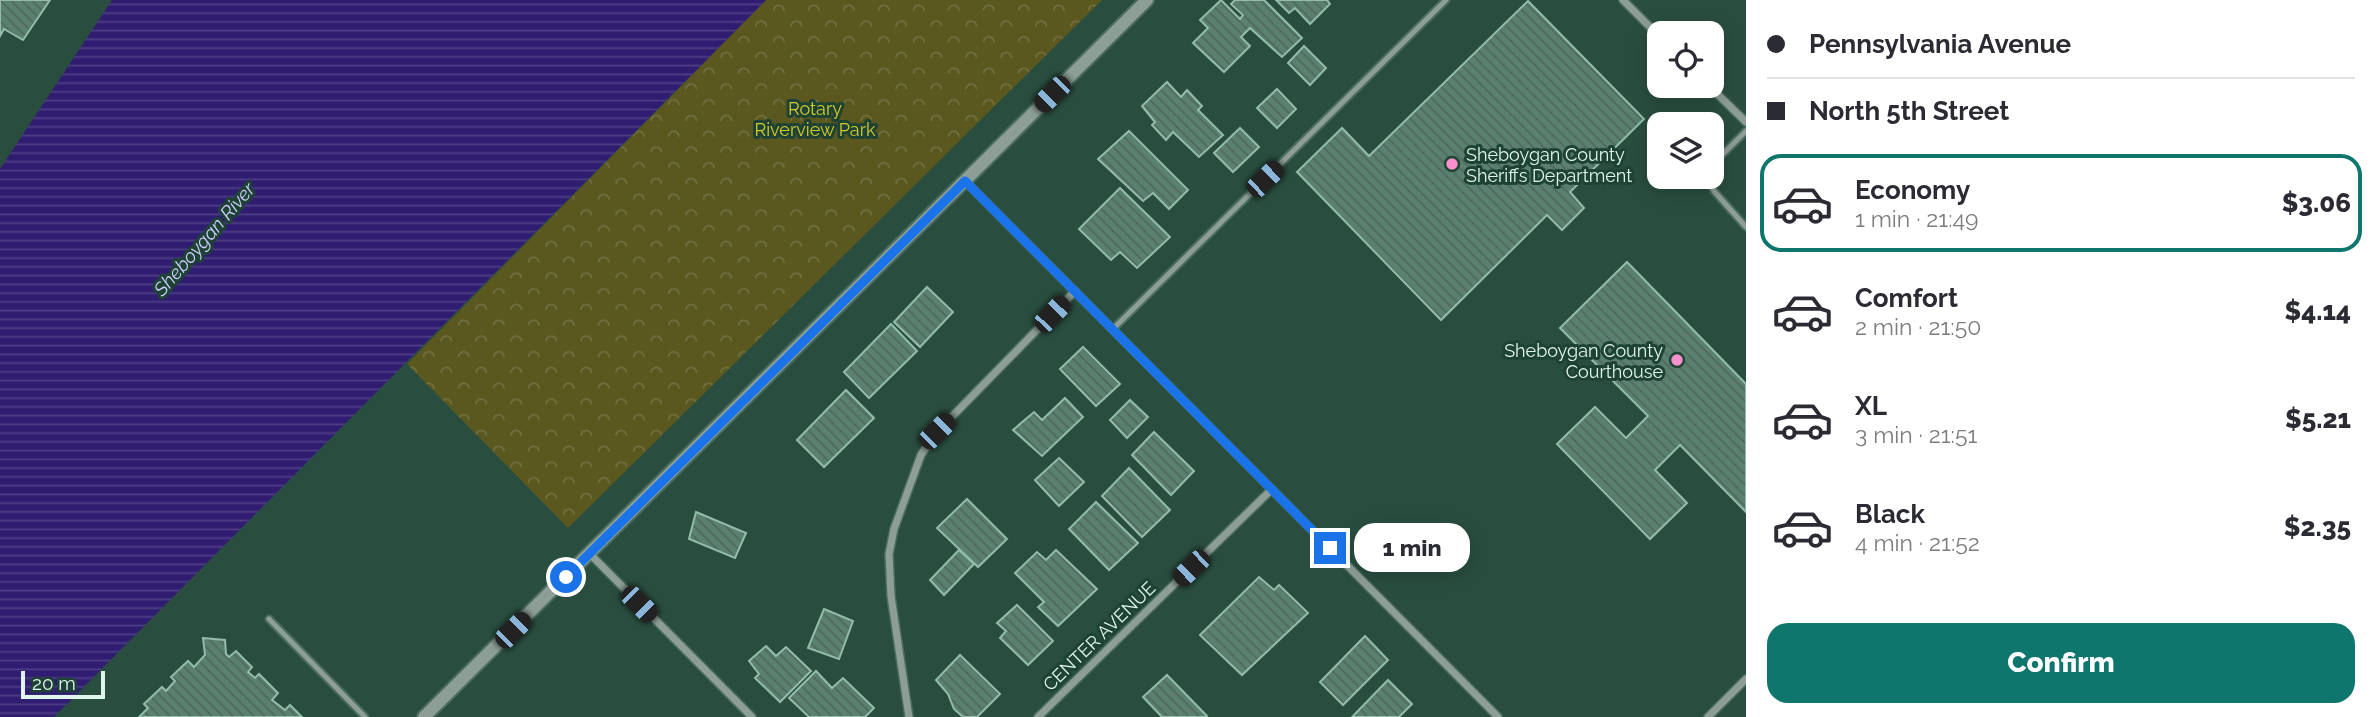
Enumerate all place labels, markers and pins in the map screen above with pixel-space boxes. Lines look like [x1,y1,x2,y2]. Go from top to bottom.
place label: Sheboygan County Sheriffs Department [1466,144,1632,186]
marker: Sheboygan County Sheriffs Department [1444,156,1460,172]
place label: Sheboygan County Courthouse [1504,340,1663,382]
marker: Sheboygan County Courthouse [1669,352,1685,368]

